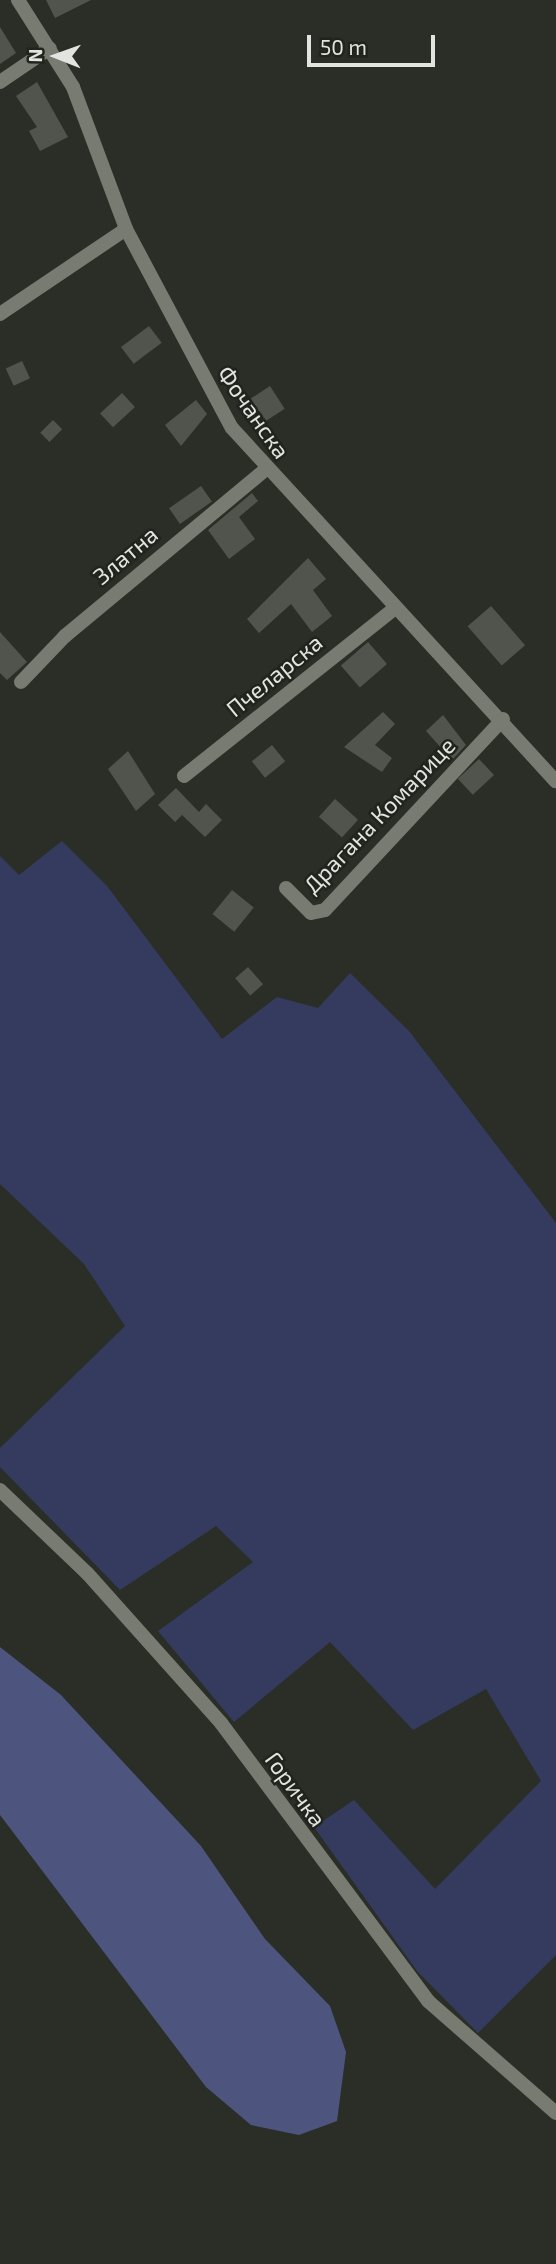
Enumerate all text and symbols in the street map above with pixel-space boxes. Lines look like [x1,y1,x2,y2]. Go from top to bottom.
north arrow [21,21,91,91]
scale bar [311,21,439,65]
text: 50 m [320,34,367,59]
text: N [23,49,46,63]
street label: Фочанска [212,360,296,464]
street label: Златна [87,520,163,590]
street label: Пчеларска [220,628,328,722]
street label: Драгана Комарице [297,731,461,899]
street label: Горичка [260,1746,332,1832]

